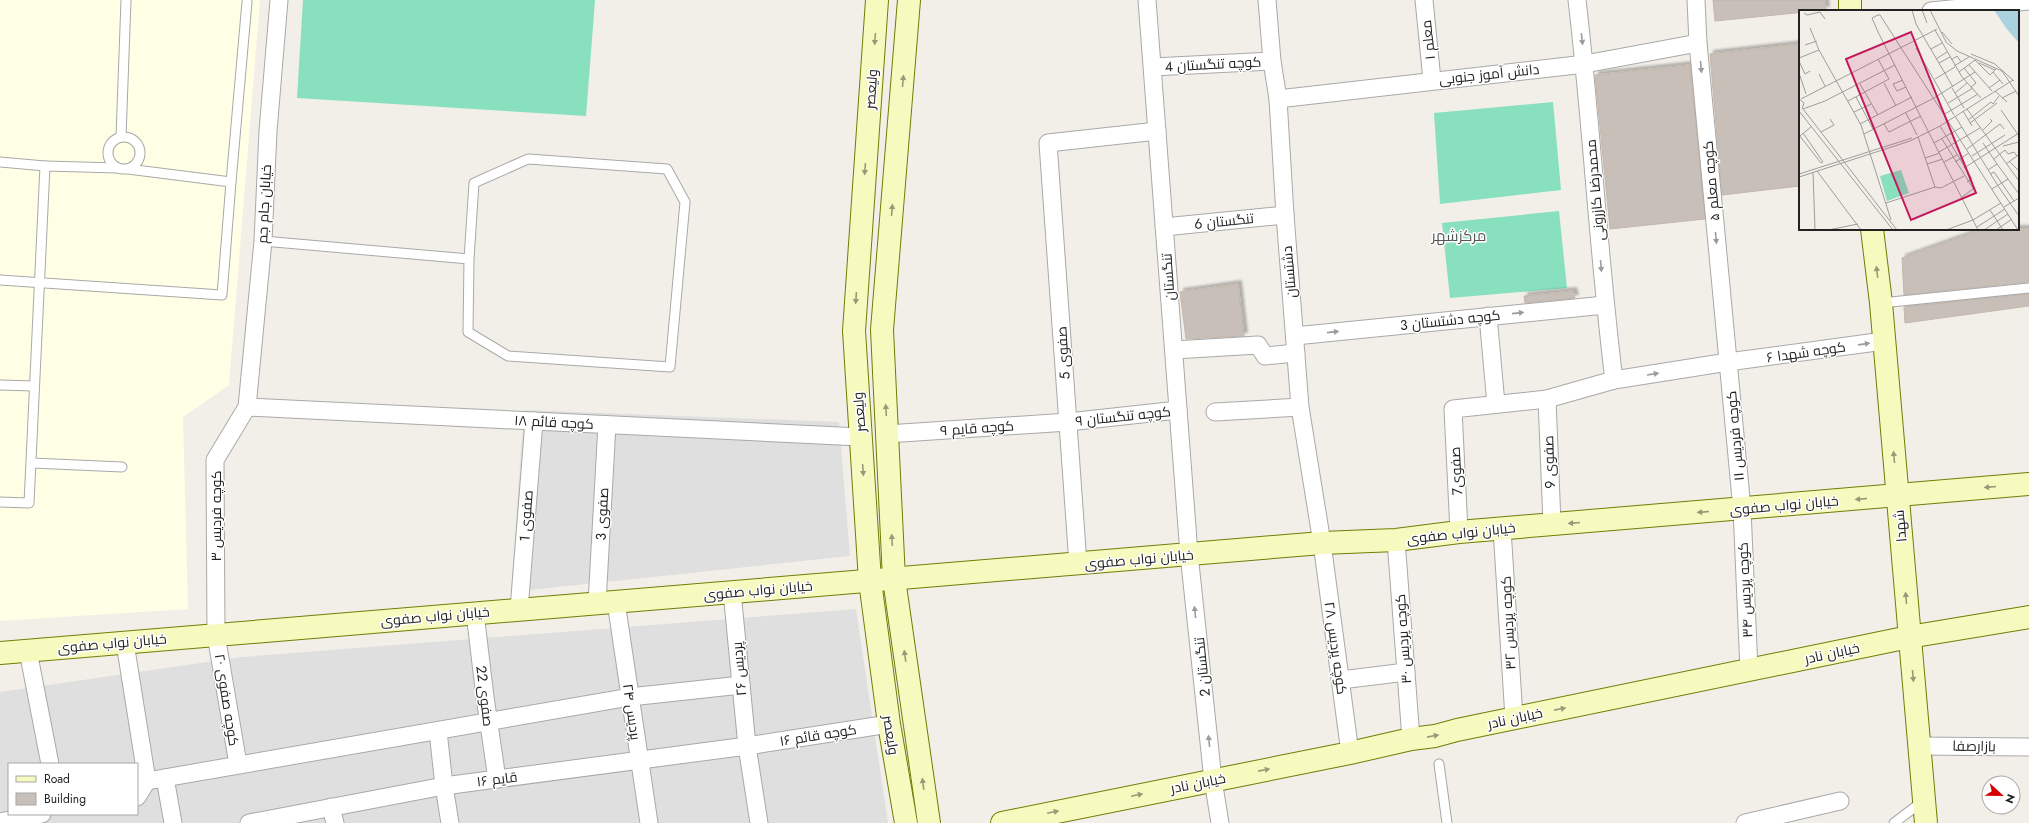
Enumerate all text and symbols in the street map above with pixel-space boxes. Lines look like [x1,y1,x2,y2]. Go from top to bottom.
inset map [1799,10,2019,230]
street label: معلم ۱ [1416,19,1440,61]
one-way arrow [871,33,878,45]
one-way arrow [1579,33,1585,45]
street label: کوچه تنگستان 4 [1164,51,1262,77]
street label: دانش آموز جنوبی [1438,59,1540,89]
one-way arrow [1697,61,1704,73]
street label: ولیعصر [860,68,882,111]
one-way arrow [899,75,906,87]
street label: محمدرضا کازرونی [1581,138,1609,242]
street label: کوچه معلم ۵ [1698,140,1724,222]
one-way arrow [862,163,869,175]
street label: خیابان جام جم [252,164,276,244]
one-way arrow [889,204,896,216]
street label: تنگستان 6 [1193,208,1255,234]
district label: مرکزشهر [1431,225,1486,247]
one-way arrow [1713,232,1720,244]
street label: دشتستان [1277,245,1301,299]
street label: تنگستان [1156,252,1180,301]
one-way arrow [1598,260,1605,272]
one-way arrow [1874,266,1881,278]
one-way arrow [852,292,859,304]
street label: کوچه دشتستان 3 [1399,305,1501,335]
one-way arrow [1512,310,1524,317]
street label: صفوی 5 [1051,326,1075,380]
one-way arrow [1327,329,1339,336]
street label: کوچه شهدا ۶ [1765,337,1847,367]
one-way arrow [1858,341,1870,347]
one-way arrow [1647,371,1659,377]
street label: کوچه فردیس ۱۱ [1721,390,1749,482]
street label: ولیعصر [848,391,870,434]
street label: کوچه تنگستان ۹ [1074,401,1172,431]
one-way arrow [883,403,889,416]
street label: کوچه قائم ۱۸ [514,410,594,434]
street label: کوچه قایم ۹ [939,415,1015,441]
street label: صفوی 9 [1538,435,1560,489]
street label: صفوی7 [1445,446,1467,496]
one-way arrow [1890,451,1897,463]
one-way arrow [859,464,866,476]
street label: کوچه فردیس ۳ [206,470,226,562]
one-way arrow [1984,484,1996,491]
street label: صفوی 3 [591,487,613,541]
street label: صفوی 1 [514,490,538,542]
street label: خیابان نواب صفوی [1729,490,1839,520]
one-way arrow [1855,496,1867,503]
one-way arrow [1697,509,1709,516]
street label: شهدا [1889,509,1911,543]
street label: خیابان نواب صفوی [1406,517,1516,549]
one-way arrow [1568,519,1580,526]
one-way arrow [889,533,895,546]
street label: کوچه پردیس ۳۴ [1733,542,1757,638]
street label: خیابان نواب صفوی [1084,544,1194,574]
street label: خیابان نواب صفوی [703,575,813,605]
street label: کوچه پردیس ۳۲ [1496,576,1520,670]
one-way arrow [1903,592,1909,604]
street label: کوچه پردیس ۳۰ [1390,593,1416,685]
street label: کوچه پردیس ۲۸ [1320,600,1352,696]
street label: خیابان نواب صفوی [380,601,490,631]
one-way arrow [1192,605,1199,618]
street label: خیابان نواب صفوی [57,628,167,658]
street label: تنگستان 2 [1189,636,1215,698]
street label: خیابان نادر [1802,637,1861,669]
street label: پردیس ۲۶ [727,641,751,697]
one-way arrow [902,650,908,662]
street label: کوچه صفوی ۲۰ [210,652,244,748]
street label: صفوی 22 [471,664,499,728]
one-way arrow [1909,670,1916,682]
street label: پردیس ۲۴ [618,682,646,742]
street label: خیابان نادر [1485,702,1544,734]
one-way arrow [1554,705,1566,711]
street label: ولیعصر [878,713,904,756]
street label: کوچه قائم ۱۶ [778,719,858,751]
one-way arrow [1427,733,1439,739]
one-way arrow [1206,735,1213,747]
street label: بازارصفا [1952,736,1996,756]
legend [8,763,138,815]
one-way arrow [1258,766,1271,772]
street label: قایم ۱۶ [476,767,518,791]
street label: خیابان نادر [1168,768,1227,798]
text: Road [44,770,70,788]
north arrow [1981,775,2021,815]
one-way arrow [920,778,926,790]
text: Building [44,790,86,808]
one-way arrow [1131,792,1143,798]
text: N [2001,792,2019,806]
one-way arrow [1047,809,1060,815]

